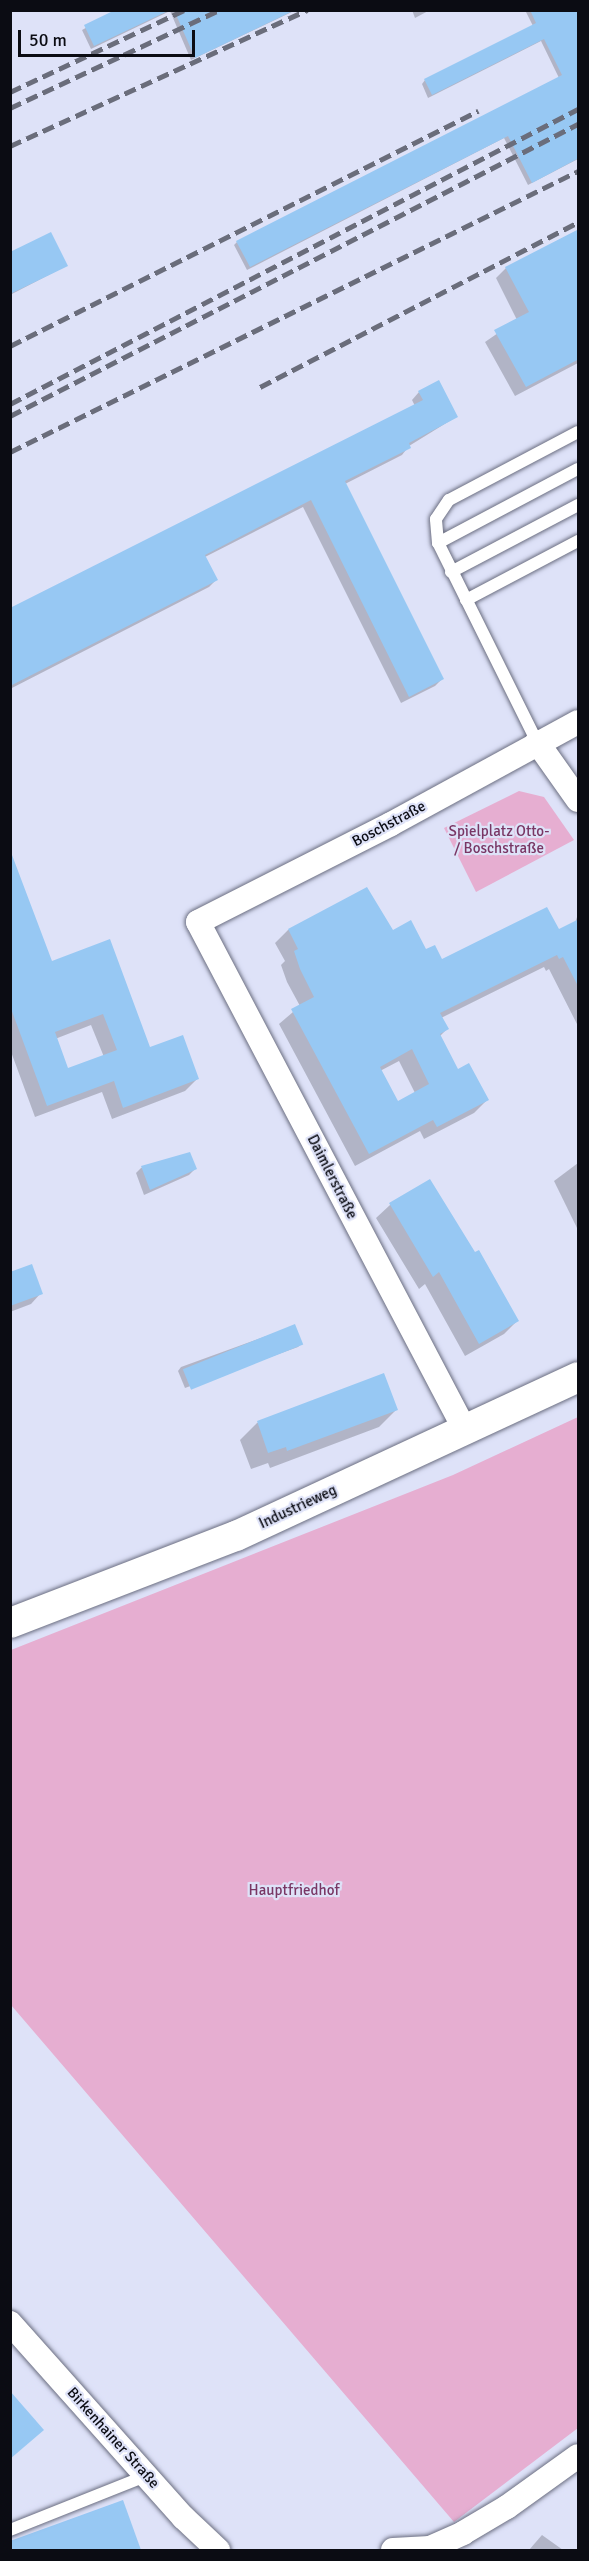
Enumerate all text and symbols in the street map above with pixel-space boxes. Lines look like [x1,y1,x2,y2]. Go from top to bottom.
scale bar [21,18,198,56]
text: 50 m [29,29,67,51]
street label: Boschstraße [349,797,429,851]
park label: Spielplatz Otto- / Boschstraße [449,822,549,857]
street label: Daimlerstraße [303,1132,361,1222]
street label: Industrieweg [256,1481,340,1533]
park label: Hauptfriedhof [249,1882,339,1900]
street label: Birkenhainer Straße [63,2384,163,2492]

